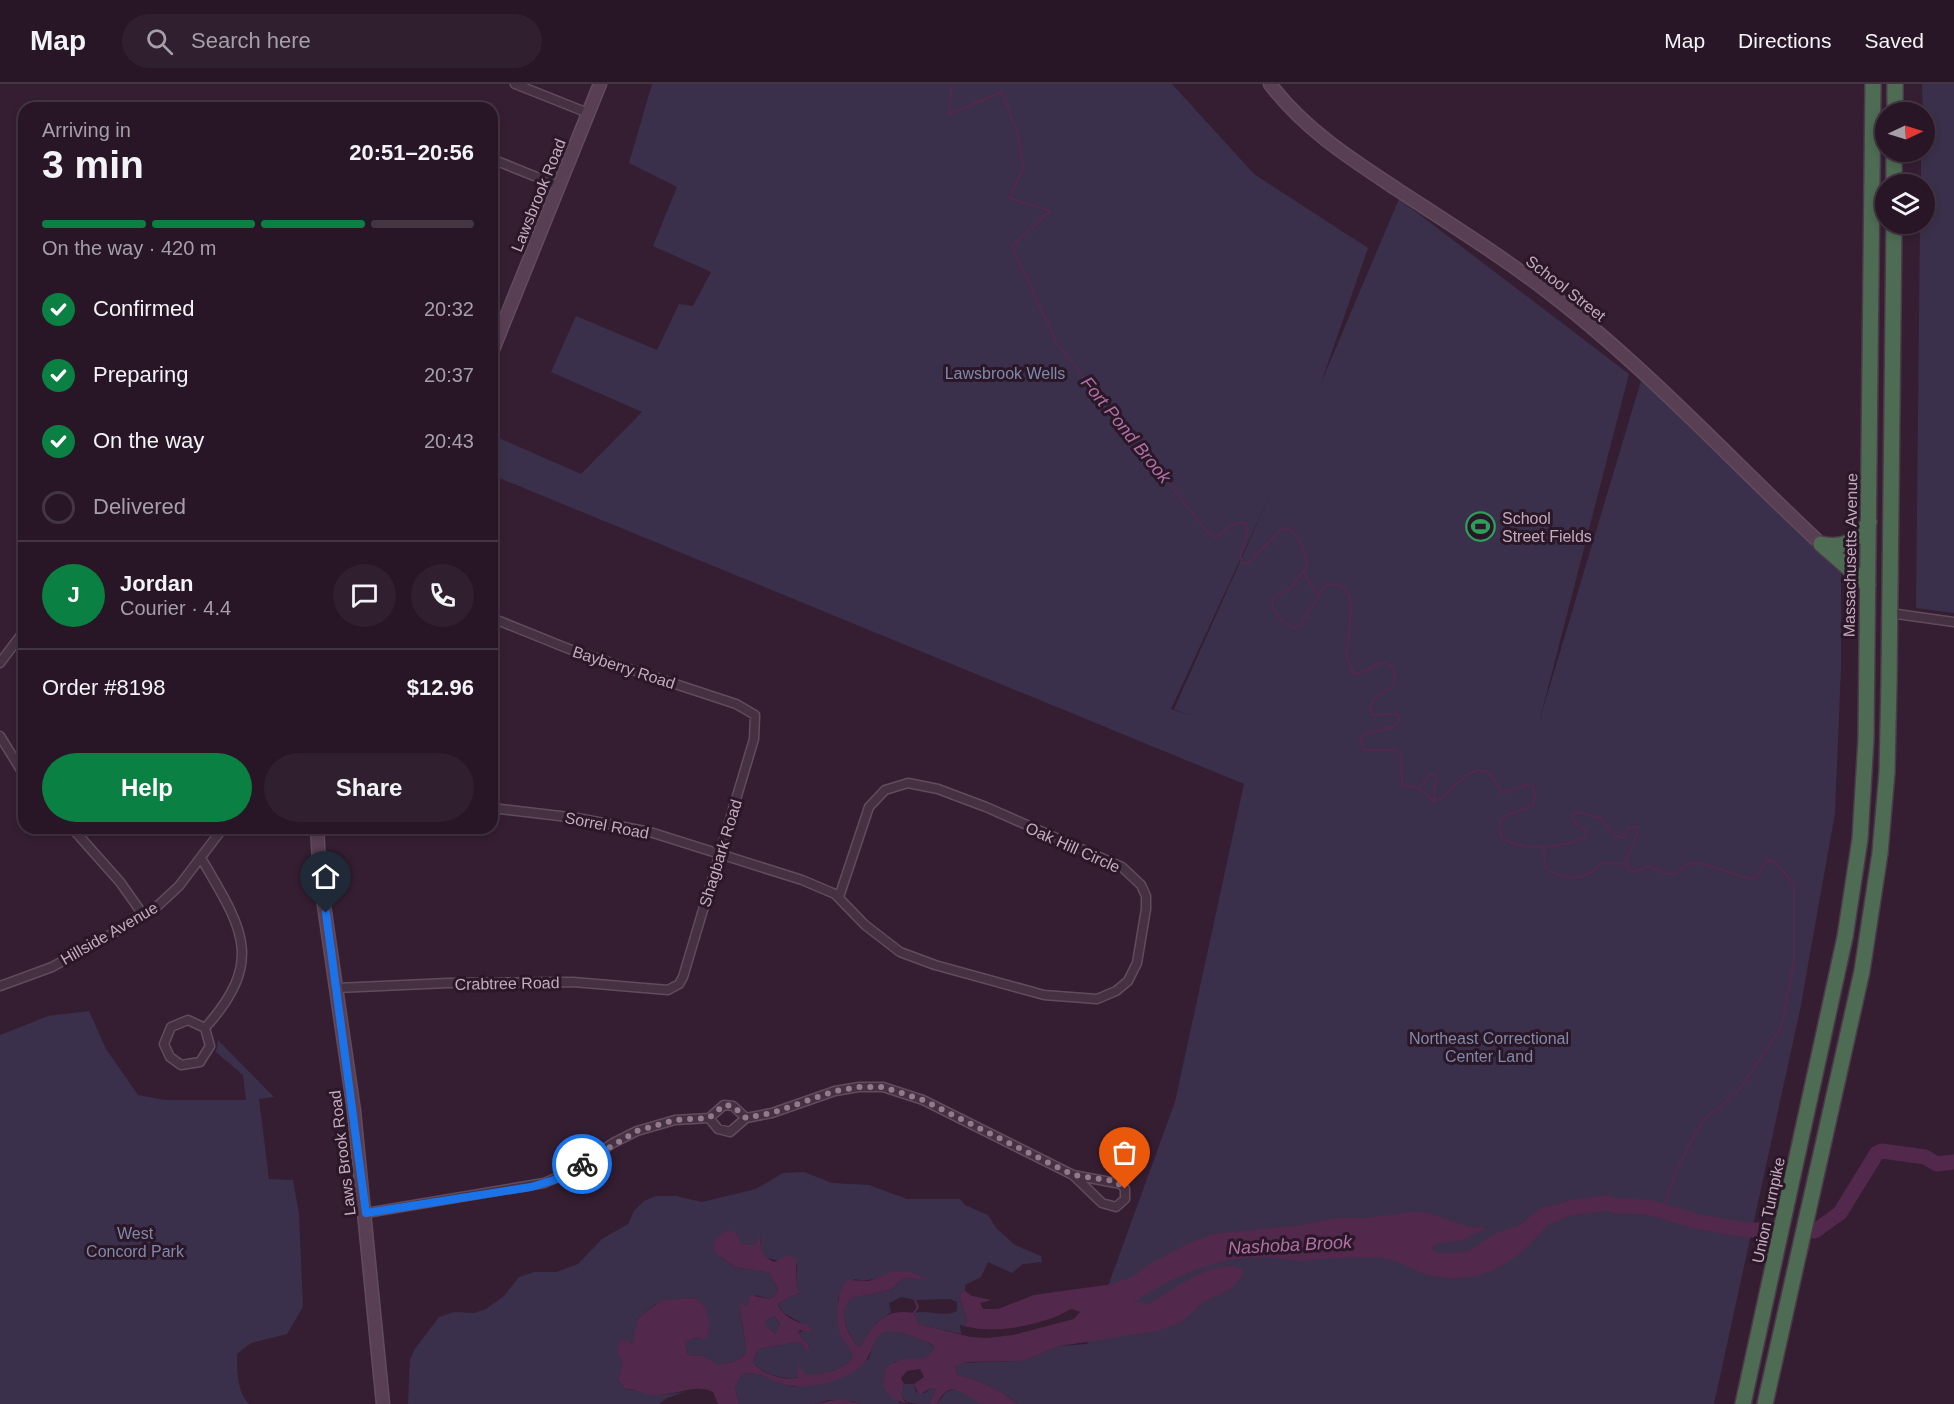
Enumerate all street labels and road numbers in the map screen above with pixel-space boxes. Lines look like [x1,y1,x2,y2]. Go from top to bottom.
street label: Lawsbrook Road [508,136,569,254]
street label: School Street [1523,252,1609,325]
street label: Massachusetts Avenue [1841,473,1860,637]
street label: Bayberry Road [570,643,677,692]
street label: Shagbark Road [696,797,745,909]
street label: Sorrel Road [563,809,650,842]
street label: Oak Hill Circle [1023,819,1123,876]
street label: Hillside Avenue [58,899,161,968]
street label: Crabtree Road [454,974,560,993]
street label: Laws Brook Road [326,1089,359,1217]
street label: Union Turnpike [1749,1156,1788,1265]

